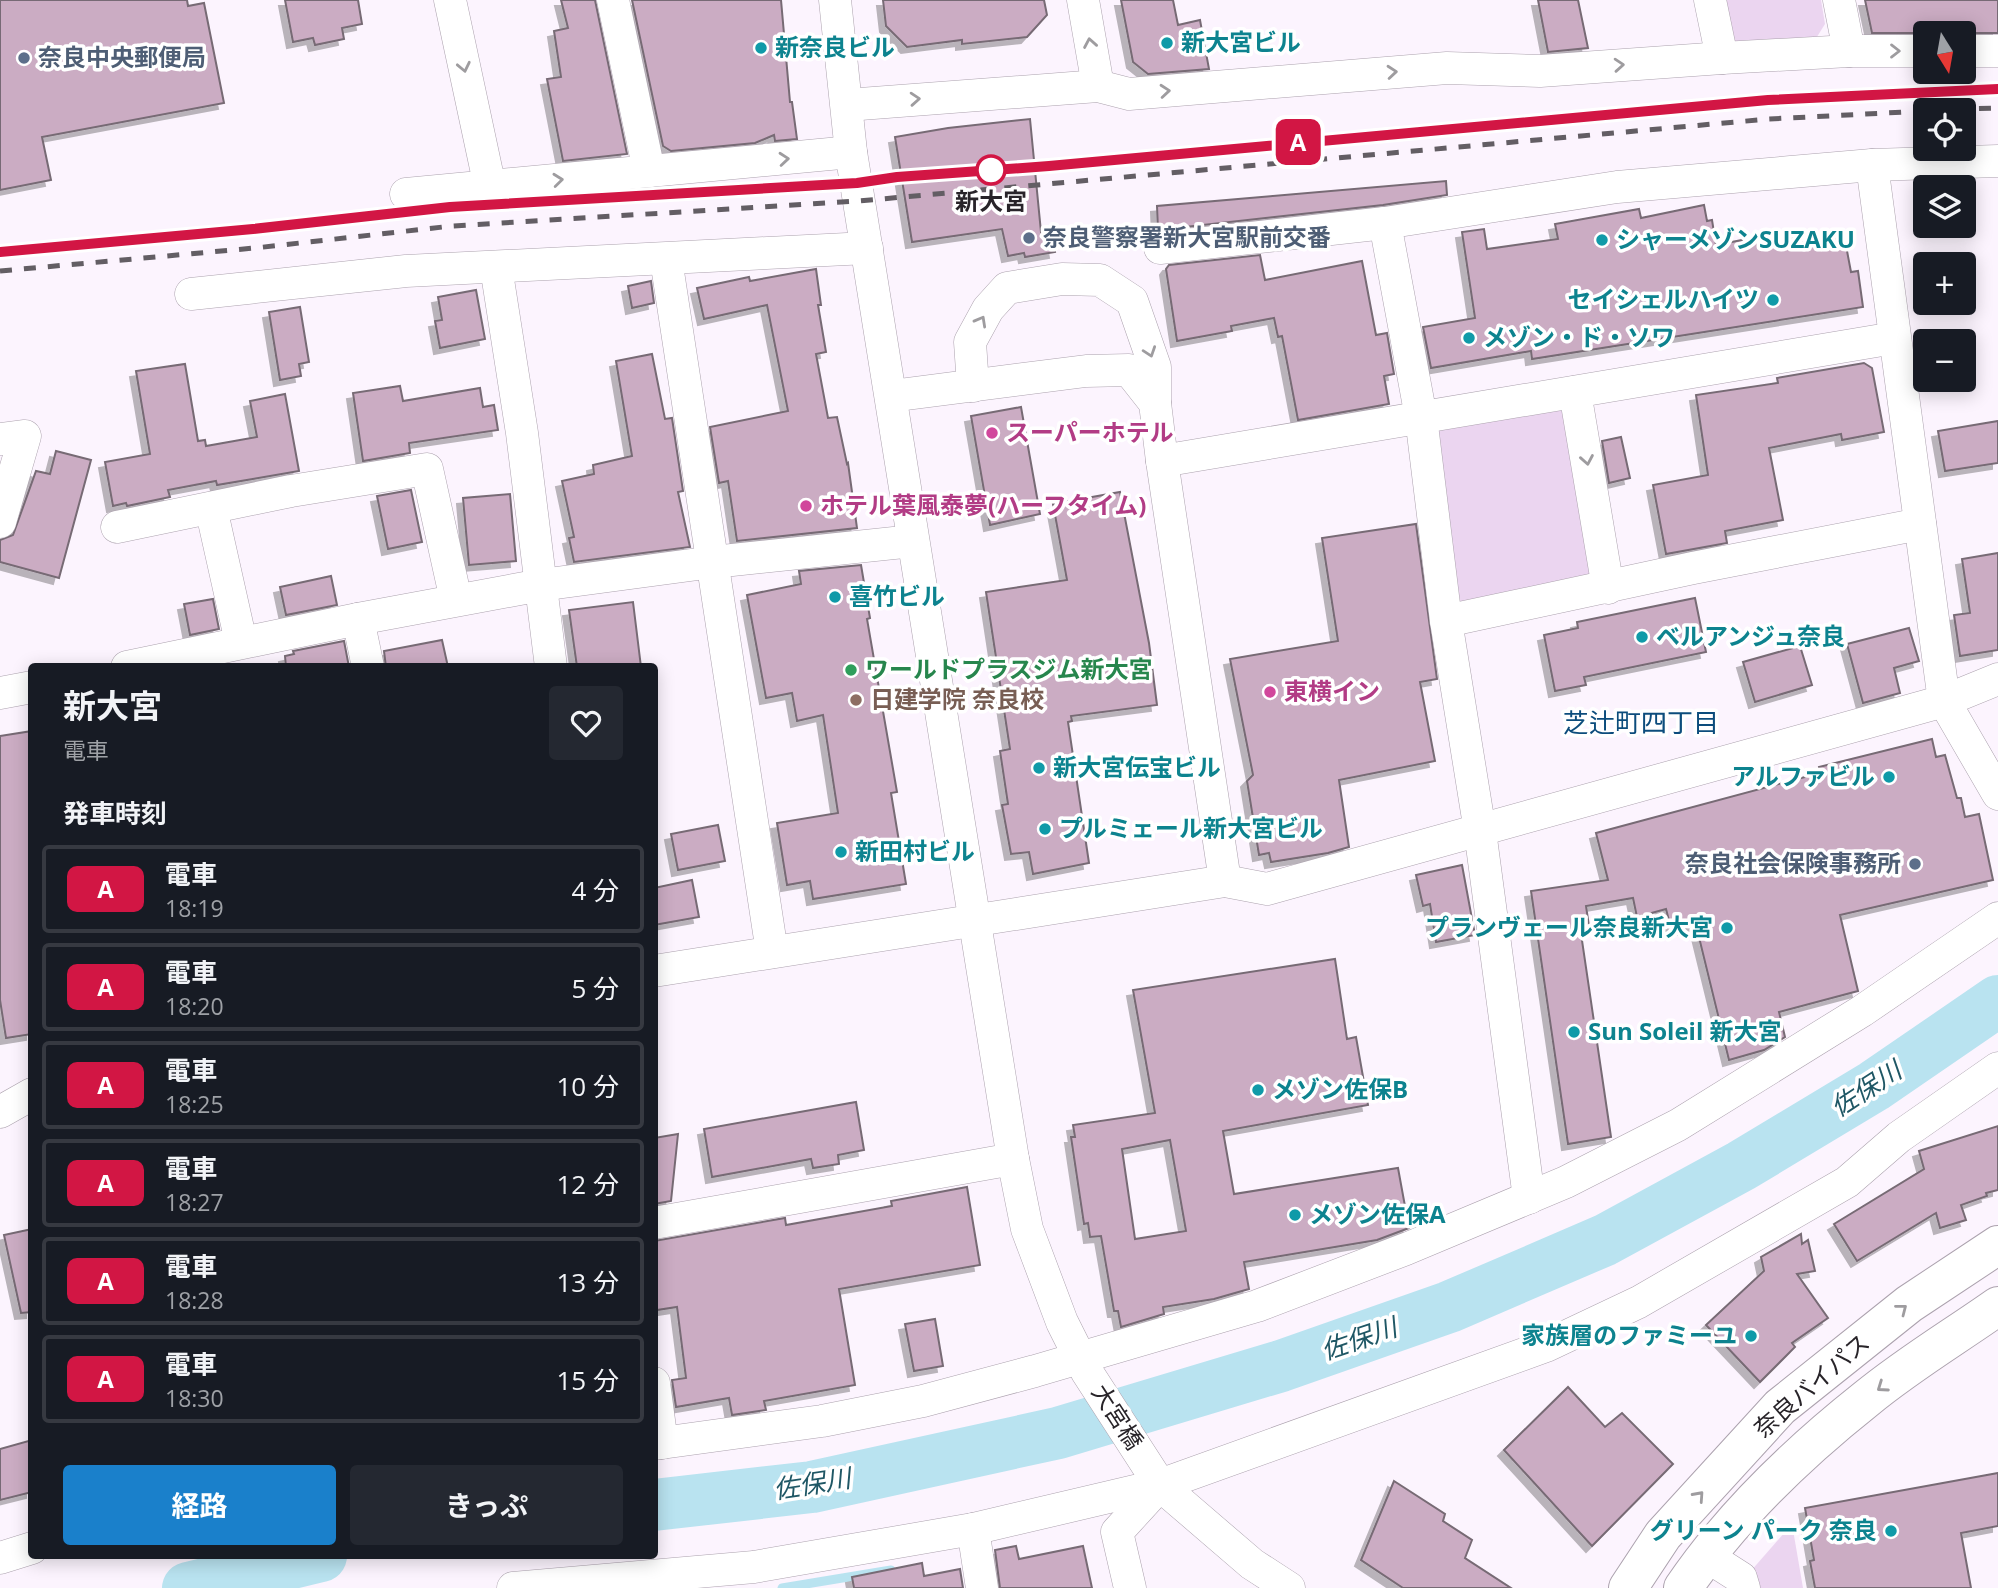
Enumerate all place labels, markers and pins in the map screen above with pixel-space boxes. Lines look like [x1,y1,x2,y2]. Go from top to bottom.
place label: 新大宮ビル [1181,25,1301,58]
place label: 新奈良ビル [775,30,895,63]
marker: 新大宮ビル [1159,35,1175,51]
place label: 奈良中央郵便局 [38,40,206,73]
marker: 新奈良ビル [753,40,769,56]
marker: 奈良中央郵便局 [16,50,32,66]
marker: 新大宮 [976,155,1006,185]
place label: 新大宮 [955,184,1027,217]
place label: 奈良警察署新大宮駅前交番 [1043,220,1331,253]
place label: シャーメゾンSUZAKU [1616,222,1855,255]
marker: 奈良警察署新大宮駅前交番 [1021,230,1037,246]
marker: シャーメゾンSUZAKU [1594,232,1610,248]
place label: セイシェルハイツ [1567,282,1759,315]
marker: セイシェルハイツ [1765,292,1781,308]
place label: メゾン・ド・ソワ [1483,320,1675,353]
marker: メゾン・ド・ソワ [1461,330,1477,346]
place label: スーパーホテル [1006,415,1174,448]
marker: スーパーホテル [984,425,1000,441]
place label: ホテル葉風泰夢(ハーフタイム) [820,488,1146,521]
marker: ホテル葉風泰夢(ハーフタイム) [798,498,814,514]
place label: 喜竹ビル [849,579,945,612]
marker: 喜竹ビル [827,589,843,605]
place label: ベルアンジュ奈良 [1656,619,1845,652]
marker: ベルアンジュ奈良 [1634,629,1650,645]
place label: ワールドプラスジム新大宮 [865,652,1153,685]
marker: ワールドプラスジム新大宮 [843,662,859,678]
place label: 東横イン [1284,674,1380,707]
place label: 日建学院 奈良校 [870,682,1044,715]
marker: 東横イン [1262,684,1278,700]
marker: 日建学院 奈良校 [848,692,864,708]
place label: 新大宮伝宝ビル [1053,750,1221,783]
place label: アルファビル [1731,759,1875,792]
marker: 新大宮伝宝ビル [1031,760,1047,776]
marker: アルファビル [1881,769,1897,785]
place label: プルミェール新大宮ビル [1059,811,1323,844]
marker: プルミェール新大宮ビル [1037,821,1053,837]
place label: 新田村ビル [855,834,975,867]
marker: 新田村ビル [833,844,849,860]
place label: 奈良社会保険事務所 [1685,846,1901,879]
marker: 奈良社会保険事務所 [1907,856,1923,872]
place label: プランヴェール奈良新大宮 [1425,910,1713,943]
marker: プランヴェール奈良新大宮 [1719,920,1735,936]
place label: Sun Soleil 新大宮 [1588,1014,1781,1047]
marker: Sun Soleil 新大宮 [1566,1024,1582,1040]
place label: メゾン佐保B [1272,1072,1408,1105]
marker: メゾン佐保B [1250,1082,1266,1098]
place label: メゾン佐保A [1309,1197,1446,1230]
marker: メゾン佐保A [1287,1207,1303,1223]
place label: 家族層のファミーユ [1521,1318,1737,1351]
marker: 家族層のファミーユ [1743,1328,1759,1344]
place label: グリーン パーク 奈良 [1650,1513,1877,1546]
marker: グリーン パーク 奈良 [1883,1523,1899,1539]

